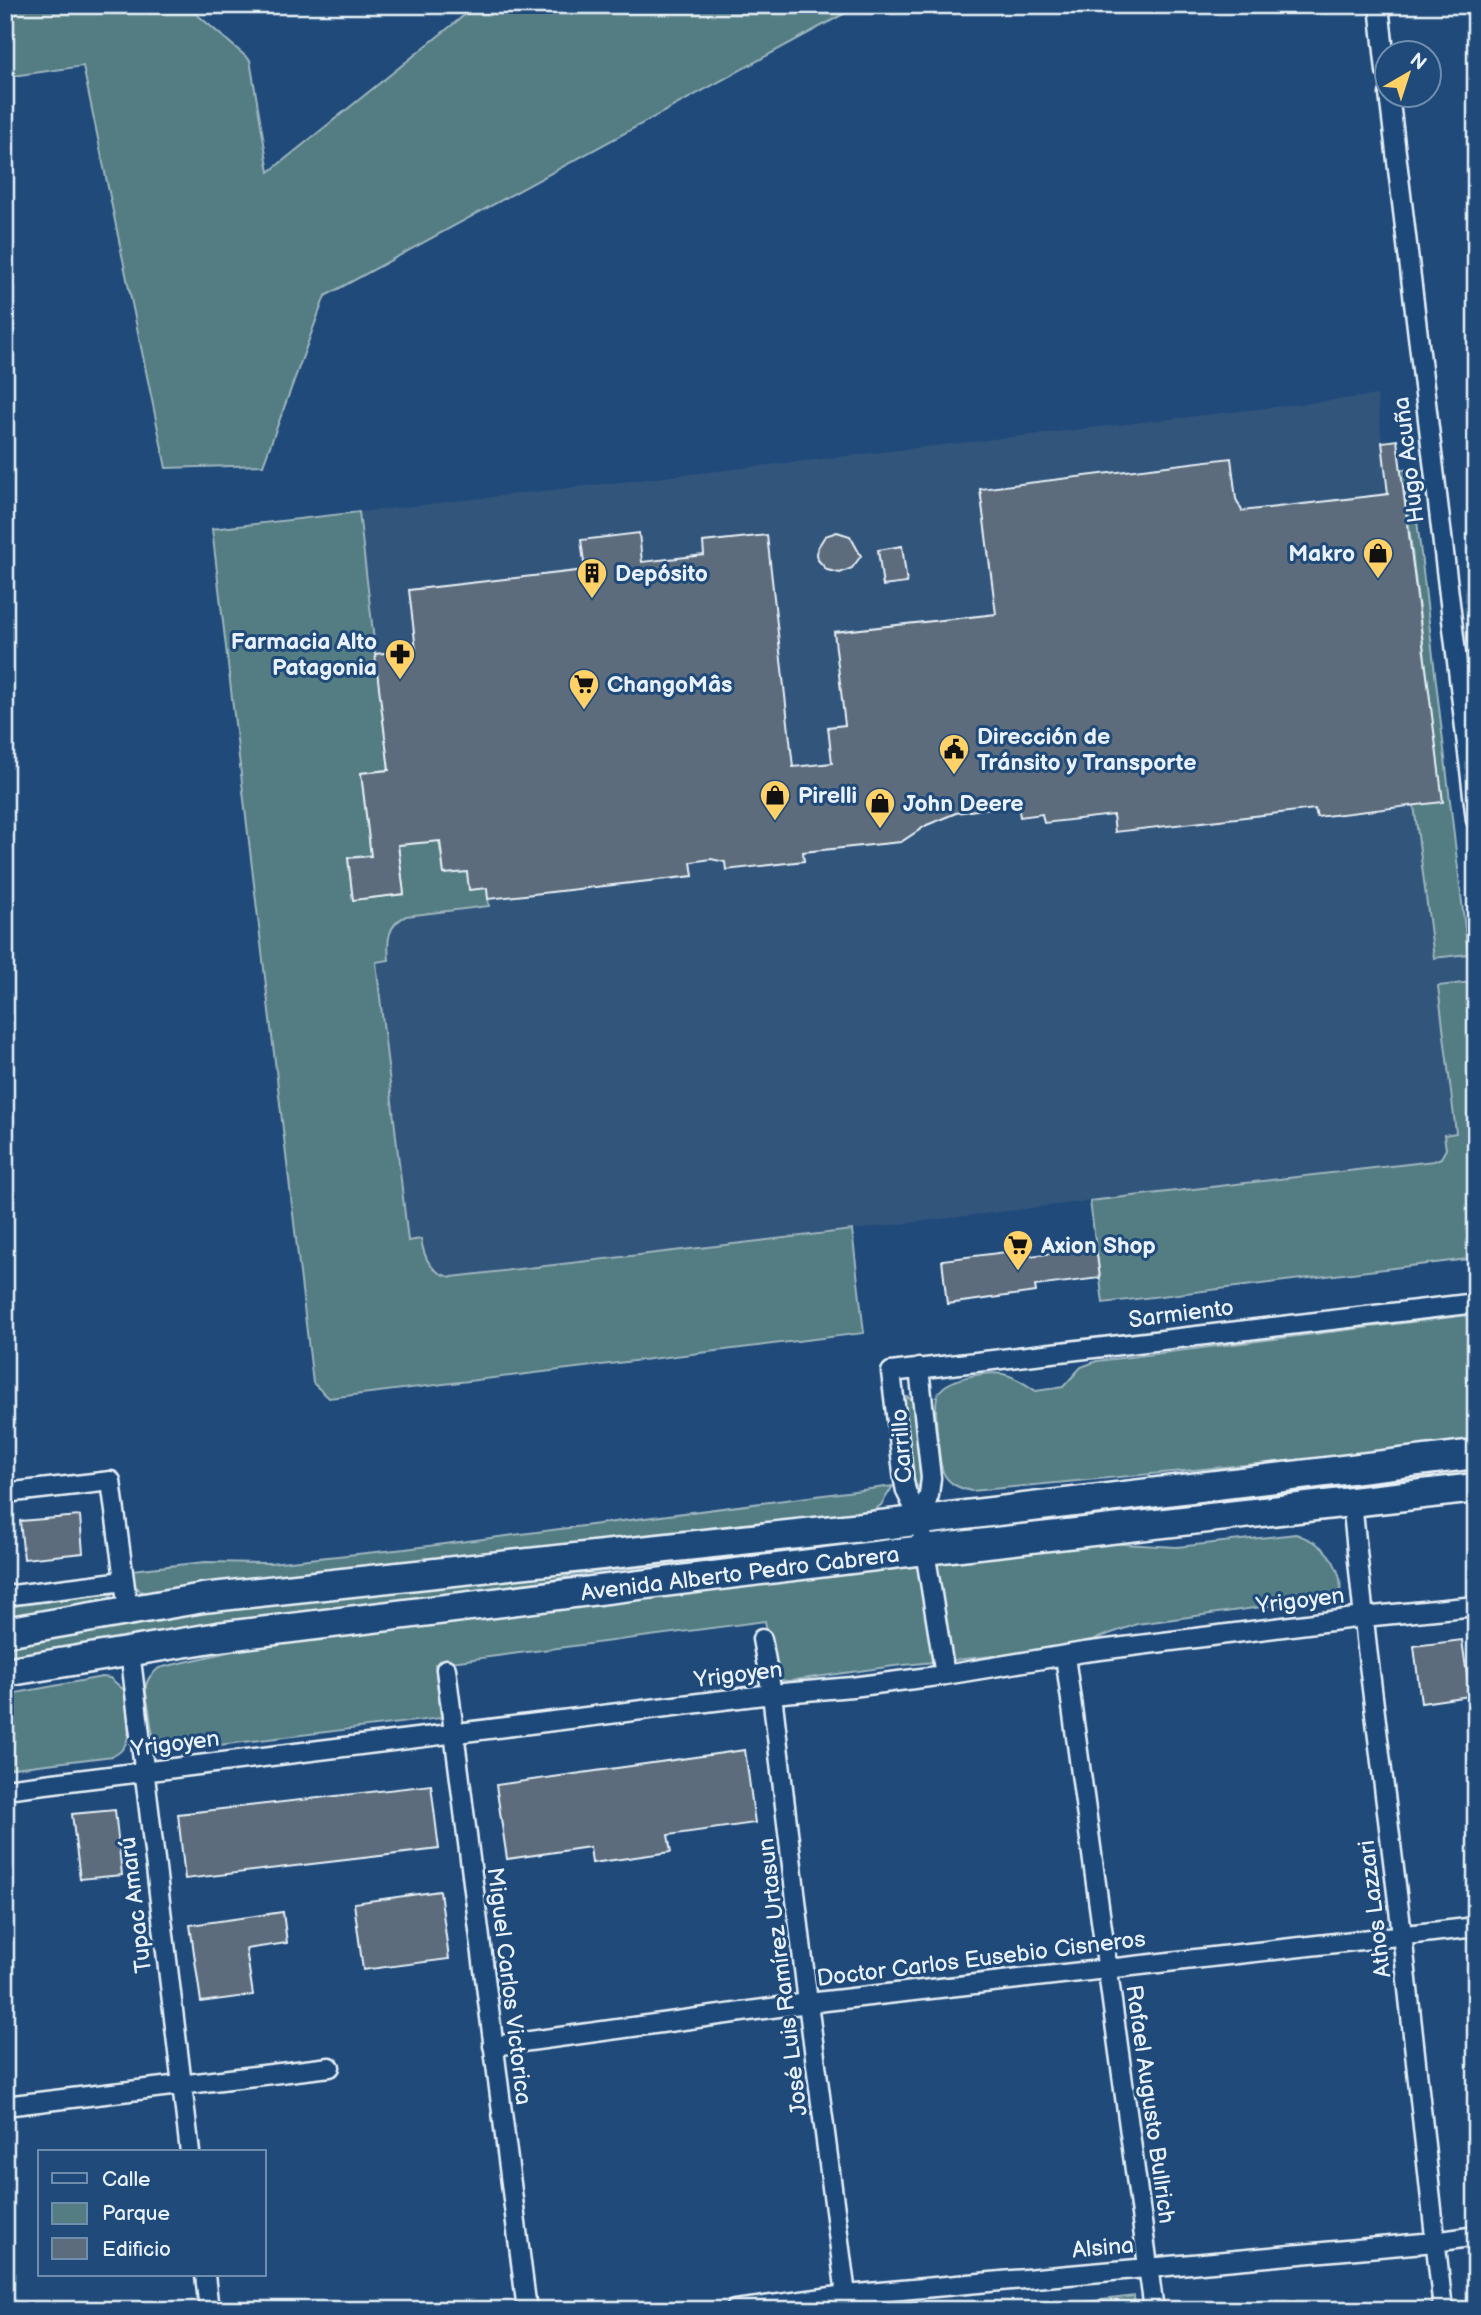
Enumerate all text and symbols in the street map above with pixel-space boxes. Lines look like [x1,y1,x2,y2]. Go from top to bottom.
north arrow [1372,38,1442,108]
text: N [1405,49,1431,75]
street label: Hugo Acuña [1387,395,1431,525]
shop icon: Makro [1361,536,1395,580]
place label: Makro [1288,540,1355,568]
building icon: Depósito [575,556,609,600]
place label: Depósito [615,560,708,588]
place label: Farmacia Alto Patagonia [231,628,377,682]
pharmacy icon: Farmacia Alto Patagonia [383,637,417,681]
supermarket icon: ChangoMâs [567,667,601,711]
place label: ChangoMâs [607,671,732,699]
place label: Dirección de Tránsito y Transporte [977,723,1196,777]
public building icon: Dirección de Tránsito y Transporte [937,732,971,776]
shop icon: Pirelli [758,778,792,822]
place label: Pirelli [798,782,857,810]
shop icon: John Deere [863,786,897,830]
place label: John Deere [903,790,1024,818]
supermarket icon: Axion Shop [1001,1228,1035,1272]
place label: Axion Shop [1040,1232,1156,1260]
street label: Sarmiento [1127,1294,1235,1334]
street label: Carrillo [885,1408,919,1484]
street label: Avenida Alberto Pedro Cabrera [579,1541,901,1607]
street label: Yrigoyen [1253,1582,1346,1620]
street label: Yrigoyen [691,1656,784,1694]
street label: Yrigoyen [128,1725,221,1763]
street label: Tupac Amarú [114,1835,158,1974]
street label: José Luis Ramírez Urtasun [752,1836,814,2117]
street label: Athos Lazzari [1353,1838,1397,1979]
street label: Miguel Carlos Victorica [481,1866,537,2106]
street label: Doctor Carlos Eusebio Cisneros [815,1925,1147,1993]
street label: Rafael Augusto Bullrich [1119,1983,1181,2225]
legend [38,2150,266,2276]
text: Calle [102,2167,151,2192]
text: Parque [102,2201,170,2226]
street label: Alsina [1071,2231,1135,2265]
text: Edificio [102,2237,171,2262]

